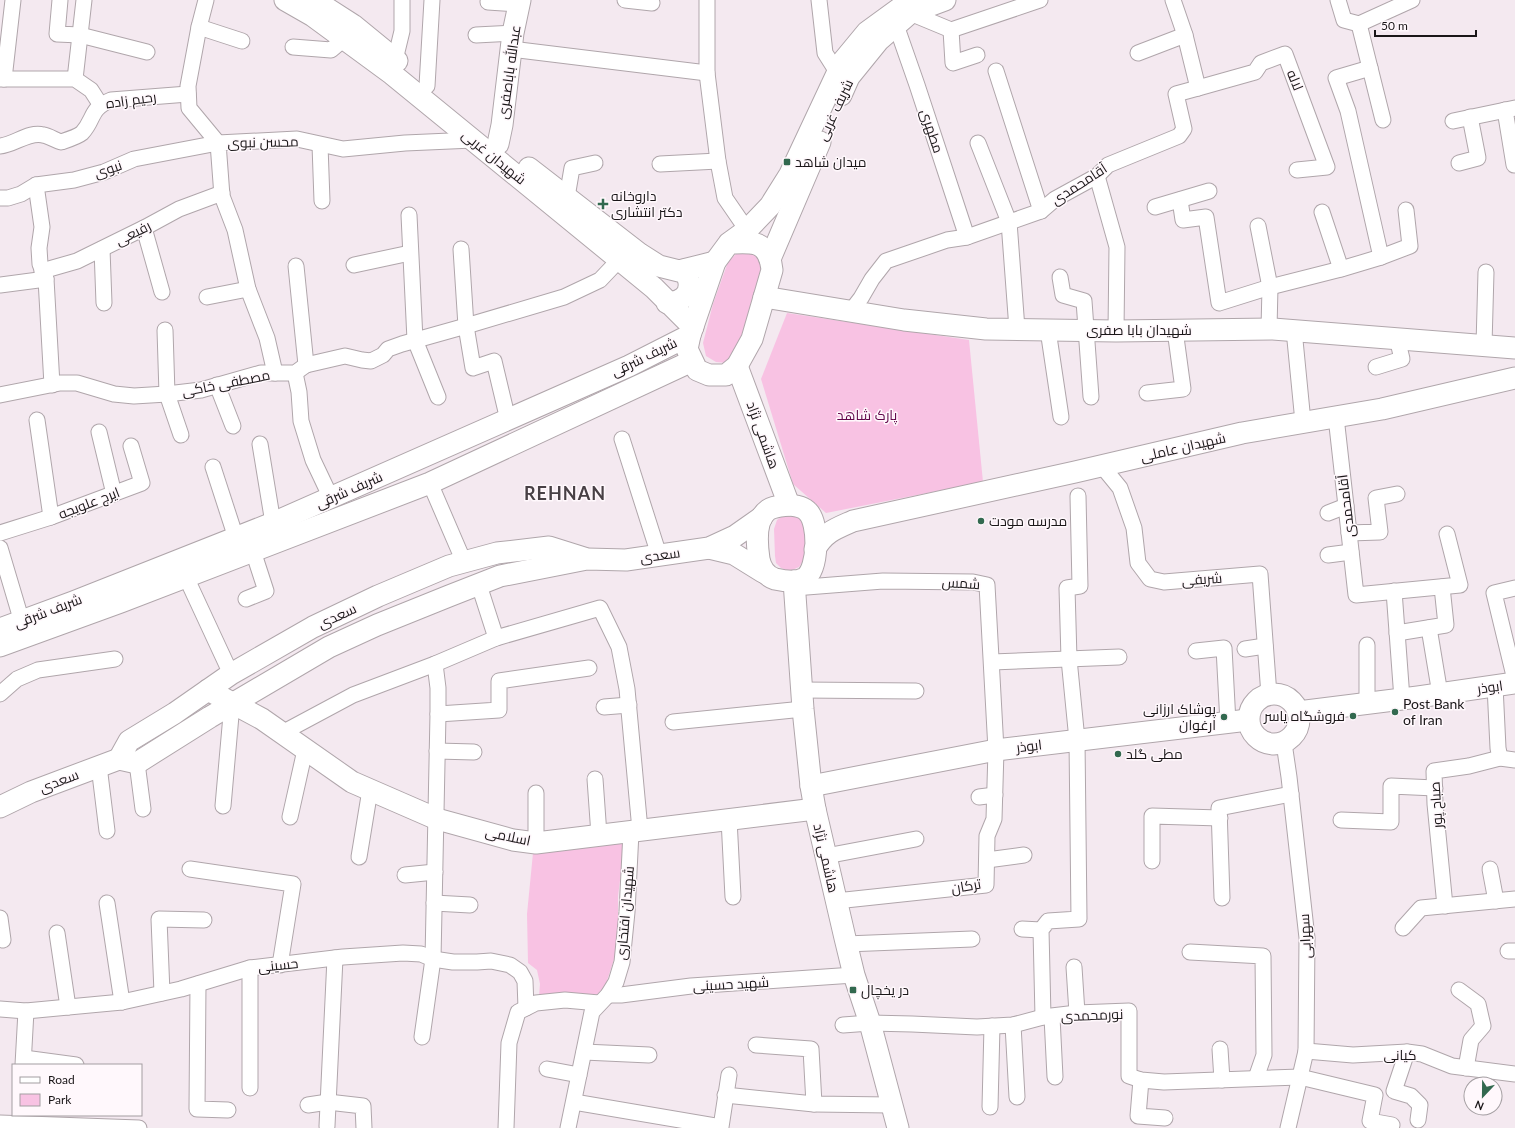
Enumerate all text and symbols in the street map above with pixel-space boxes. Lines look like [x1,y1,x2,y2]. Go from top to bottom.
scale bar [1375,12,1476,38]
text: 50 m [1381,18,1408,33]
street label: عبدالله باباصفری [493,24,524,120]
street label: لاله [1284,67,1307,93]
street label: شریف غربی [813,76,856,143]
street label: رحیم زاده [105,88,158,113]
street label: مطهری [917,107,948,155]
street label: شهیدان غربی [459,126,530,188]
street label: محسن نبوی [227,132,299,151]
place label: میدان شاهد [795,153,867,170]
street label: نبوی [92,156,124,181]
marker: میدان شاهد [782,157,792,167]
street label: آقامحمدی [1048,159,1110,208]
place label: داروخانه دکتر انتشاری [611,187,682,220]
marker: داروخانه دکتر انتشاری [598,199,608,209]
street label: رفیعی [112,216,153,249]
street label: شهیدان بابا صفری [1086,321,1192,338]
street label: شریف شرقی [608,333,680,380]
street label: مصطفی خاکی [180,366,271,399]
street label: هاشمی نژاد [743,399,784,471]
park label: پارک شاهد [837,406,897,425]
street label: شهیدان عاملی [1138,428,1227,465]
street label: شریف شرقی [313,467,385,512]
street label: آقامحمدی [1333,473,1358,539]
district label: REHNAN [524,482,606,504]
street label: ایرج علویجه [56,483,122,523]
place label: مدرسه مودت [989,512,1067,529]
marker: مدرسه مودت [976,516,986,526]
street label: سعدی [639,543,681,566]
street label: شریفی [1181,569,1223,588]
street label: شمس [941,573,981,592]
street label: شریف شرقی [12,590,84,631]
street label: سعدی [315,599,359,632]
street label: ابوذر [1475,676,1504,697]
place label: Post Bank of Iran [1403,695,1465,728]
place label: پوشاک ارزانی ارغوان [1143,700,1216,733]
place label: فروشگاه یاسر [1263,707,1345,724]
marker: Post Bank of Iran [1390,707,1400,717]
marker: فروشگاه یاسر [1348,711,1358,721]
marker: پوشاک ارزانی ارغوان [1219,712,1229,722]
street label: ابوذر [1014,735,1043,756]
place label: مطی گلد [1126,745,1183,762]
marker: مطی گلد [1113,749,1123,759]
street label: سعدی [37,765,81,796]
street label: صباح پور [1425,781,1448,830]
street label: اسلامی [484,822,532,849]
street label: هاشمی نژاد [810,822,843,894]
street label: شهیدان افتخاری [612,865,637,961]
street label: ترکان [950,874,982,896]
street label: سهرابی [1295,913,1314,959]
street label: حسینی [257,954,299,975]
street label: شهید حسینی [692,973,770,994]
place label: در یخچال [861,981,909,1000]
marker: در یخچال [848,985,858,995]
street label: نورمحمدی [1060,1005,1123,1024]
street label: کیانی [1383,1046,1417,1063]
legend [12,1064,142,1116]
text: Road [48,1072,75,1087]
north arrow [1463,1076,1503,1116]
text: Park [48,1092,72,1107]
text: N [1473,1098,1485,1113]

